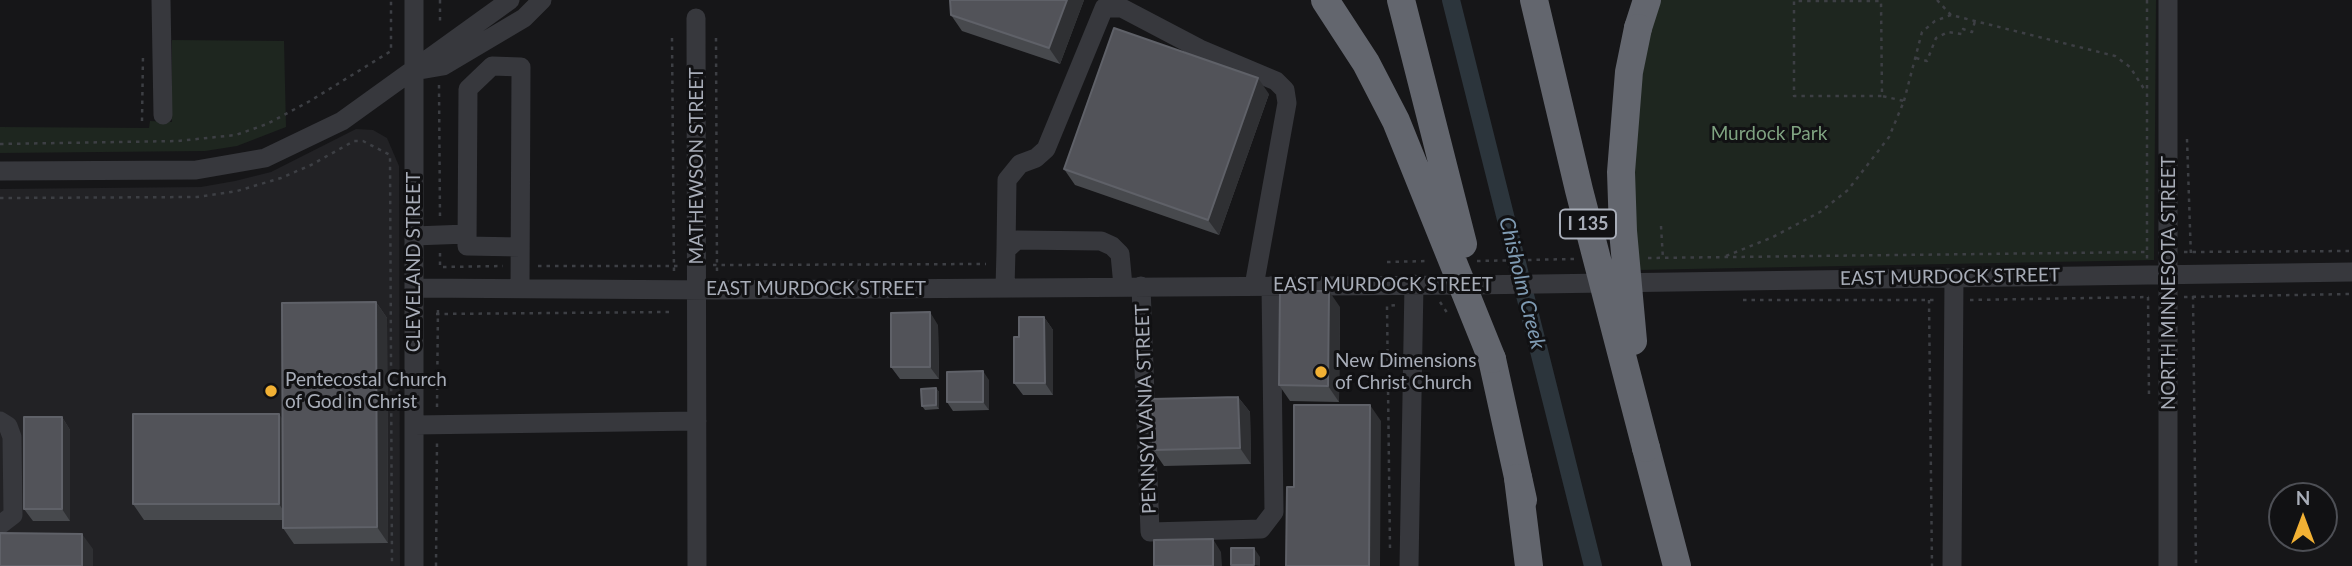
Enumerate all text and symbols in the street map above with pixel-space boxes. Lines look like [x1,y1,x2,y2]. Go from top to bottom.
street label: MATHEWSON STREET [686,68,708,264]
park label: Murdock Park [1711,123,1827,145]
street label: NORTH MINNESOTA STREET [2158,156,2180,410]
street label: CLEVELAND STREET [403,172,425,352]
road number: I 135 [1560,210,1616,238]
water label: Chisholm Creek [1493,214,1551,352]
street label: EAST MURDOCK STREET [1840,264,2060,290]
street label: EAST MURDOCK STREET [1273,274,1493,296]
street label: EAST MURDOCK STREET [706,278,926,300]
street label: PENNSYLVANIA STREET [1131,304,1161,514]
place label: New Dimensions of Christ Church [1335,350,1476,394]
marker: New Dimensions of Christ Church [1313,364,1329,380]
place label: Pentecostal Church of God in Christ [285,369,447,413]
marker: Pentecostal Church of God in Christ [263,383,279,399]
north arrow [2268,482,2338,552]
text: N [2296,486,2310,509]

